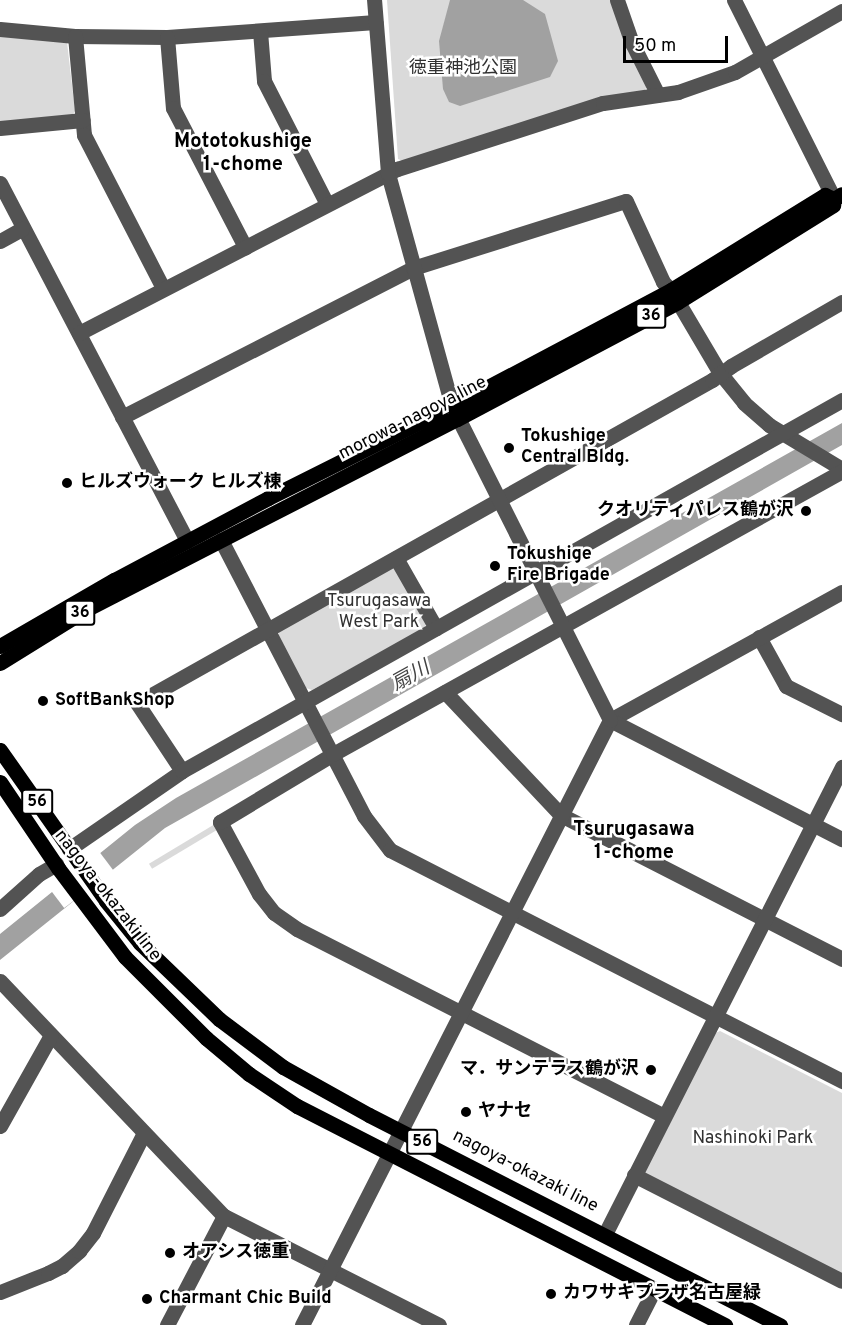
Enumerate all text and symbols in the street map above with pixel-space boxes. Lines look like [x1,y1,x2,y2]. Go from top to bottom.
scale bar [626,24,731,62]
text: 50 m [634,35,676,58]
park label: 徳重神池公園 [409,58,517,80]
district label: Mototokushige 1-chome [174,130,312,177]
road number: 36 [634,303,668,329]
street label: morowa-nagoya line [335,372,491,466]
place label: Tokushige Central Bldg. [521,427,629,470]
marker: Tokushige Central Bldg. [502,441,516,455]
place label: ヒルズウォーク ヒルズ棟 [79,472,281,494]
marker: ヒルズウォーク ヒルズ棟 [60,476,74,490]
place label: クオリティパレス鶴が沢 [596,500,794,522]
marker: クオリティパレス鶴が沢 [799,504,813,518]
place label: Tokushige Fire Brigade [507,545,610,588]
marker: Tokushige Fire Brigade [488,559,502,573]
park label: Tsurugasawa West Park [327,592,431,634]
road number: 36 [64,600,97,626]
water label: 扇川 [388,657,434,697]
place label: SoftBankShop [55,690,175,712]
marker: SoftBankShop [36,694,50,708]
road number: 56 [20,789,54,815]
district label: Tsurugasawa 1-chome [573,818,695,865]
street label: nagoya-okazaki line [49,826,165,966]
place label: マ．サンテラス鶴が沢 [460,1059,639,1081]
marker: マ．サンテラス鶴が沢 [644,1063,658,1077]
place label: ヤナセ [478,1101,532,1123]
marker: ヤナセ [459,1105,473,1119]
street label: nagoya-okazaki line [448,1126,602,1218]
park label: Nashinoki Park [693,1128,813,1150]
road number: 56 [406,1129,438,1155]
place label: オアシス徳重 [182,1242,290,1264]
marker: オアシス徳重 [163,1246,177,1260]
place label: カワサキプラザ名古屋緑 [563,1283,761,1305]
marker: カワサキプラザ名古屋緑 [544,1287,558,1301]
place label: Charmant Chic Build [159,1288,332,1310]
marker: Charmant Chic Build [140,1292,154,1306]

